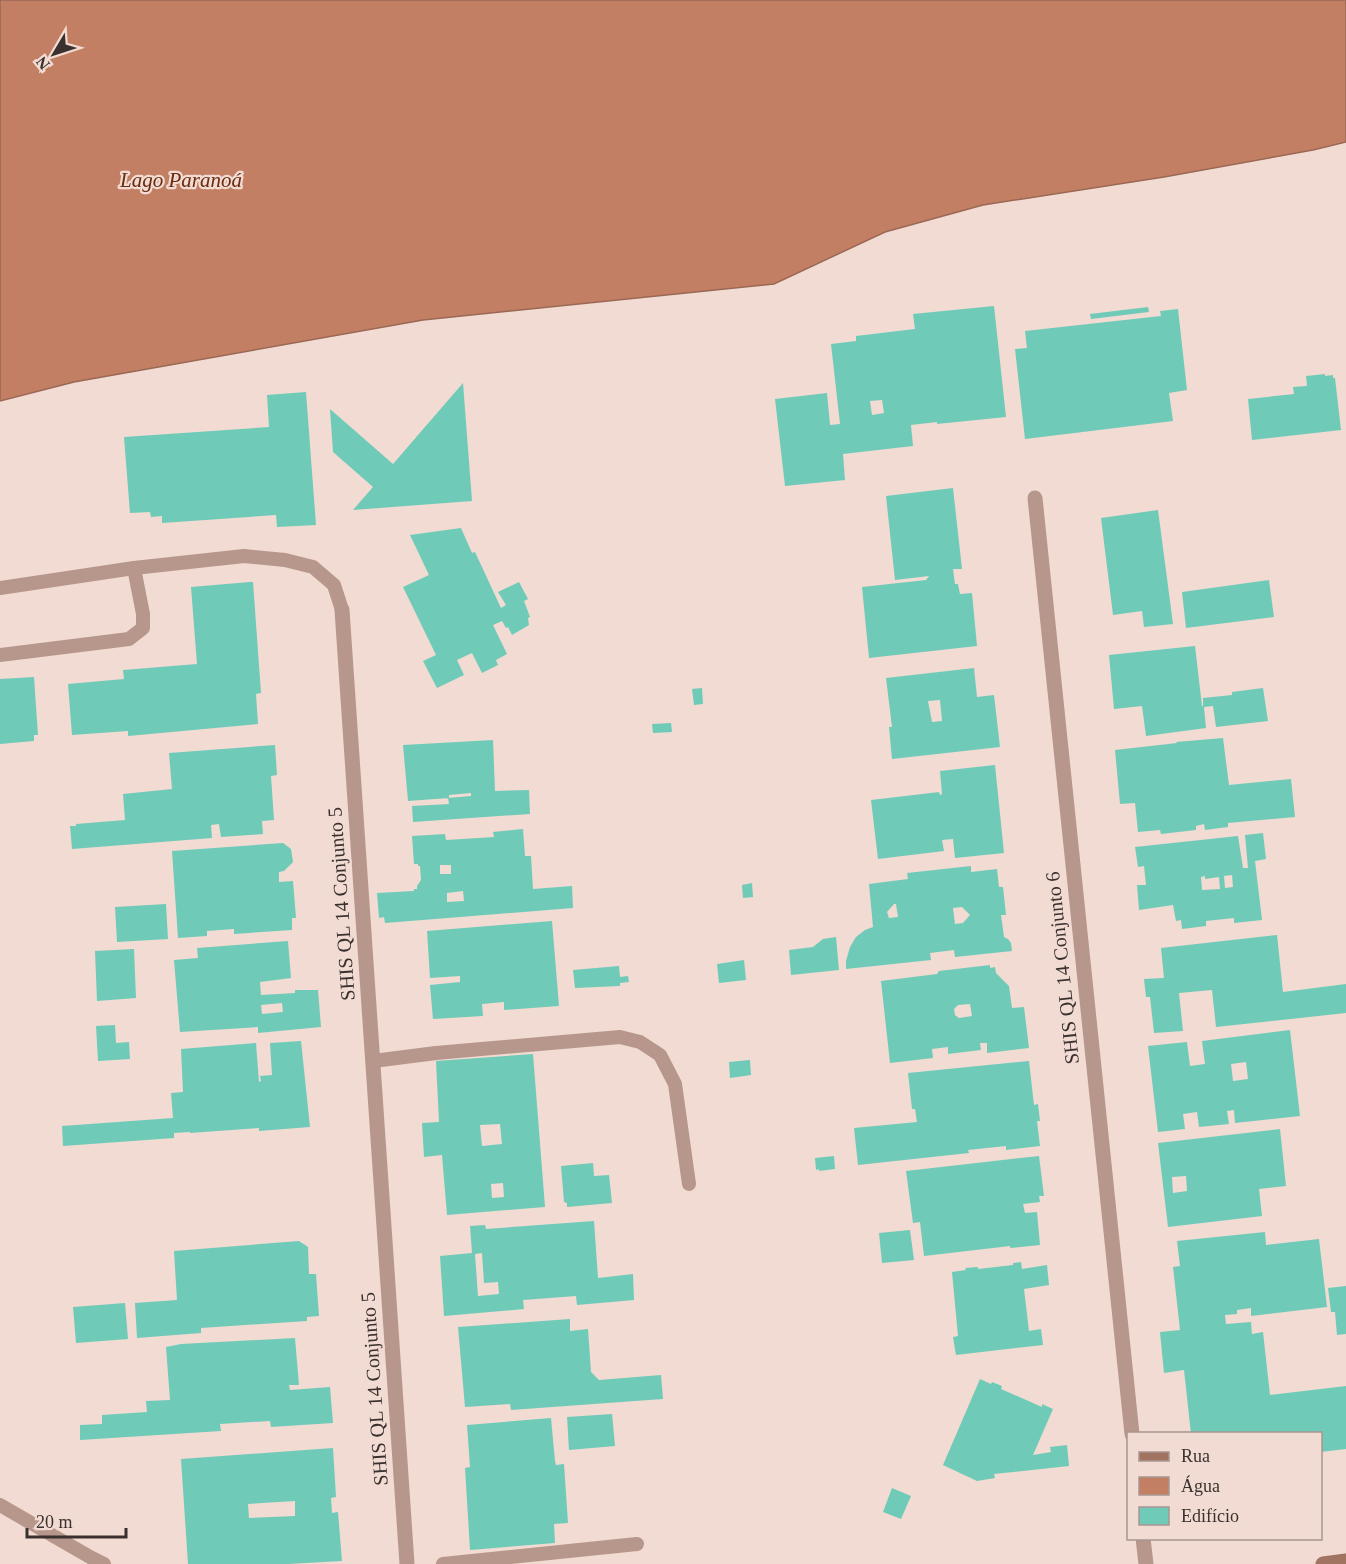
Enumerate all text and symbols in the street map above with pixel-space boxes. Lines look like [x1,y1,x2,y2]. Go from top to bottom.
north arrow [24,24,84,84]
text: N [32,53,53,73]
water label: Lago Paranoá [119,168,242,192]
street label: SHIS QL 14 Conjunto 5 [323,807,360,1001]
street label: SHIS QL 14 Conjunto 6 [1041,870,1084,1065]
street label: SHIS QL 14 Conjunto 5 [356,1292,393,1486]
legend [1127,1432,1322,1540]
text: Rua [1181,1446,1210,1466]
text: Água [1181,1475,1220,1496]
scale bar [27,1501,126,1539]
text: Edifício [1181,1506,1239,1526]
text: 20 m [36,1512,73,1532]

